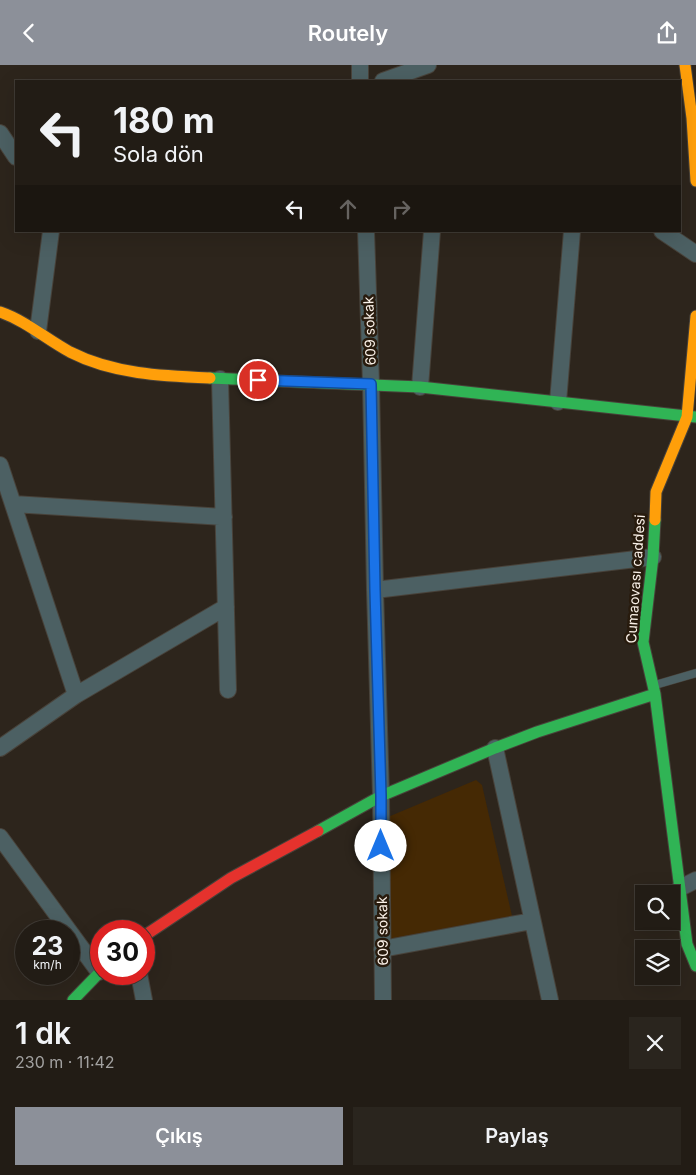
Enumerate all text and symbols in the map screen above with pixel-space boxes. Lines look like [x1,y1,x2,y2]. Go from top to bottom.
icon: back [15,19,43,47]
icon: share [653,19,681,47]
text: Routely [308,20,388,46]
text: 180 m [113,99,215,141]
icon: left [30,100,95,165]
text: Sola dön [113,141,204,167]
icon: left [281,195,309,223]
icon: ahead [334,195,362,223]
icon: right [387,195,415,223]
street label: 609 sokak [359,296,379,366]
pin [237,359,279,401]
icon: arrive [244,366,272,394]
street label: Cumaovası caddesi [622,514,648,644]
position arrow [354,819,406,871]
map controls [635,885,680,985]
button: search [635,885,680,930]
street label: 609 sokak [373,896,391,966]
speed limit sign: 30 [90,920,155,985]
text: 23 [32,931,63,961]
button: layers [635,940,680,985]
text: km/h [33,957,62,972]
text: 1 dk [15,1015,71,1051]
button: close [629,1017,681,1069]
text: 230 m · 11:42 [15,1052,115,1072]
button: Çıkış [15,1107,343,1165]
button: Paylaş [353,1107,681,1165]

